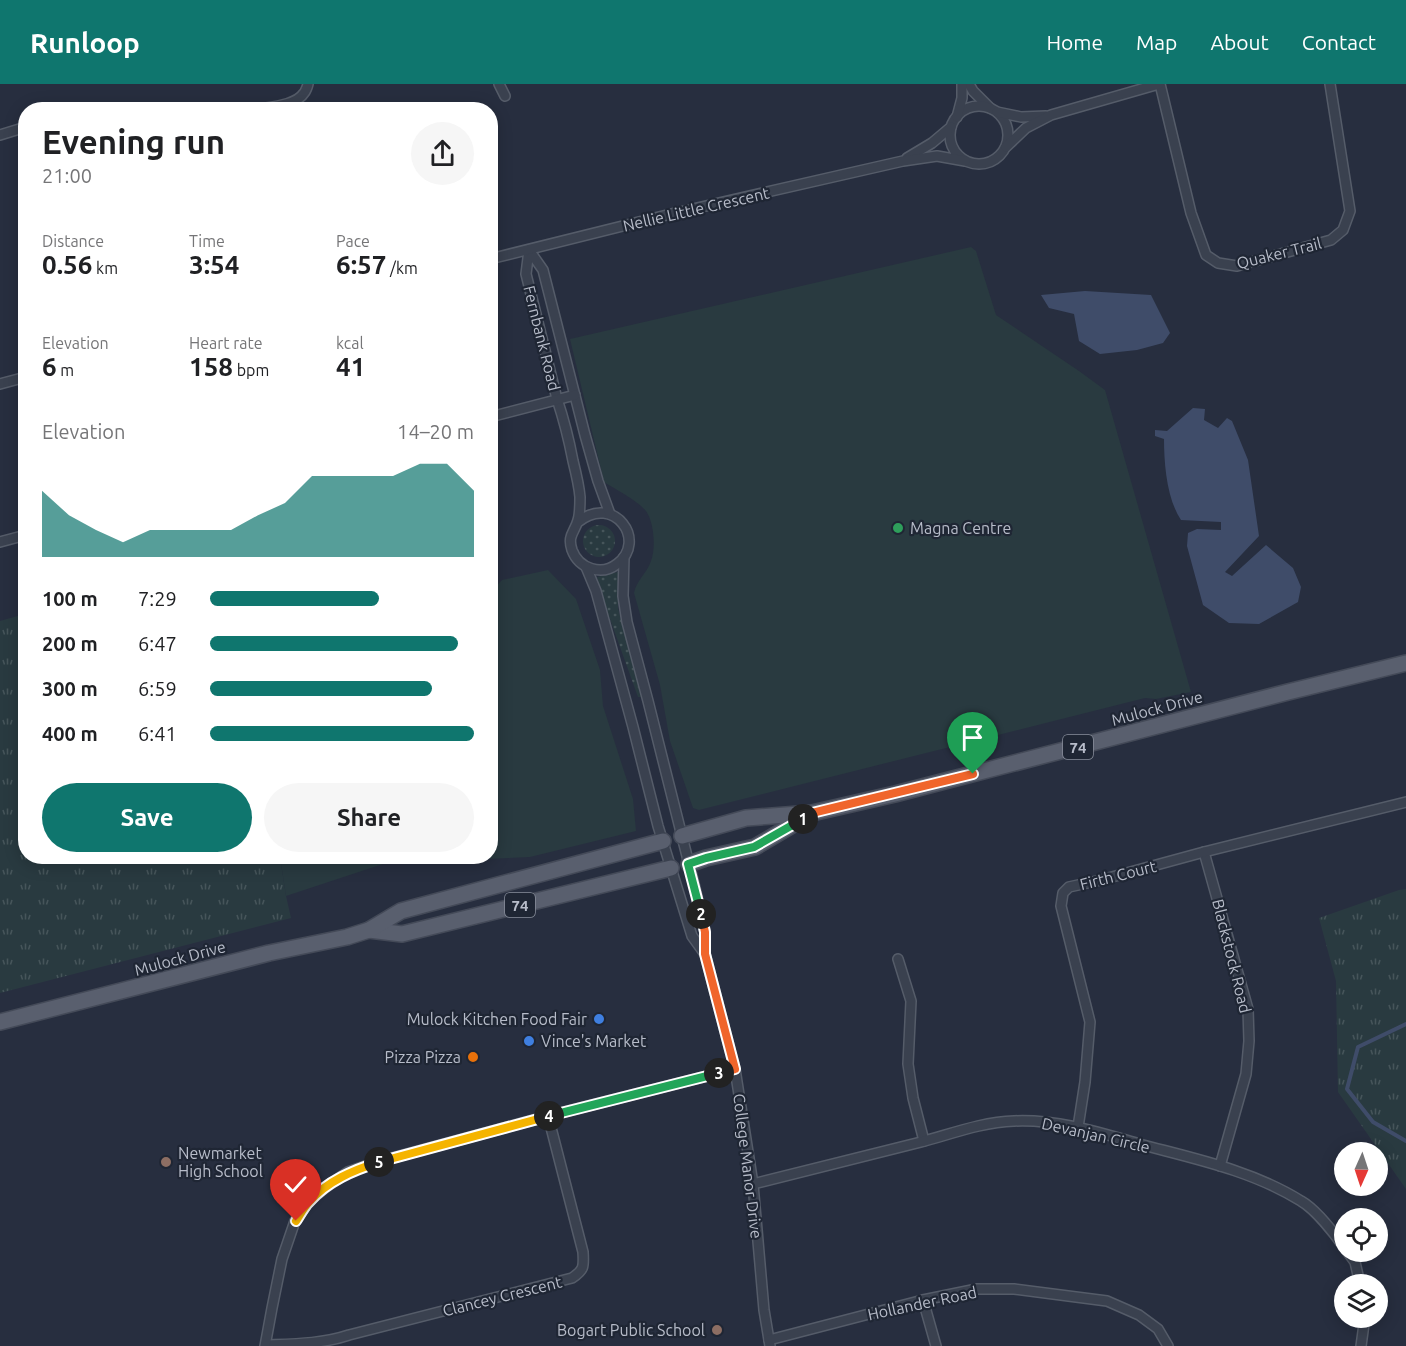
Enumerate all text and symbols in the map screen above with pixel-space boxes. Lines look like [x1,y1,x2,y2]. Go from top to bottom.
text: Runloop [30,27,140,58]
text: Home [1046,30,1103,54]
text: Map [1136,30,1177,54]
text: About [1210,30,1269,54]
text: Contact [1302,30,1376,54]
button: share [411,122,474,185]
text: Evening run [42,123,225,160]
text: 21:00 [42,164,92,187]
street label: Nellie Little Crescent [621,183,772,235]
text: Distance [42,232,104,250]
text: Time [189,232,225,250]
text: Pace [336,232,370,250]
street label: Quaker Trail [1235,234,1323,272]
text: 0.56 [42,250,92,279]
text: 3:54 [189,250,239,279]
text: 6:57 [336,250,386,279]
text: km [92,259,118,277]
text: /km [386,259,418,277]
street label: Fernbank Road [520,284,564,392]
text: Elevation [42,334,109,352]
text: Heart rate [189,334,263,352]
text: kcal [336,334,364,352]
text: 6 [42,352,57,381]
text: 158 [189,352,233,381]
text: 41 [336,352,365,381]
text: m [57,361,74,379]
text: bpm [233,361,269,379]
text: Elevation [42,420,125,443]
text: 14–20 m [397,420,474,443]
place label: Magna Centre [910,519,1011,537]
marker: Magna Centre [891,521,905,535]
text: 100 m [42,587,98,610]
text: 7:29 [138,587,177,610]
text: 200 m [42,632,98,655]
text: 6:47 [138,632,177,655]
text: 300 m [42,677,98,700]
text: 6:59 [138,677,177,700]
street label: Mulock Drive [1109,687,1205,729]
pin [947,712,998,774]
icon: arrive [956,721,989,754]
text: 400 m [42,722,98,745]
text: 6:41 [138,722,177,745]
road number: 74 [1063,735,1093,759]
button: Save [42,783,252,852]
button: Share [264,783,474,852]
pin: 1 [788,804,818,834]
text: 1 [798,810,808,828]
street label: Firth Court [1078,857,1159,893]
road number: 74 [505,893,535,917]
street label: Blackstock Road [1209,897,1255,1015]
pin: 2 [686,899,716,929]
text: 2 [696,905,706,923]
street label: Mulock Drive [132,937,228,979]
place label: Mulock Kitchen Food Fair [407,1010,587,1028]
marker: Mulock Kitchen Food Fair [592,1012,606,1026]
place label: Vince's Market [541,1032,647,1050]
marker: Vince's Market [522,1034,536,1048]
place label: Pizza Pizza [385,1048,461,1066]
marker: Pizza Pizza [466,1050,480,1064]
pin: 3 [704,1058,734,1088]
text: 3 [714,1064,724,1082]
street label: College Manor Drive [730,1092,766,1240]
pin: 4 [534,1101,564,1131]
text: 4 [544,1107,554,1125]
street label: Devanjan Circle [1040,1114,1152,1156]
north arrow [1334,1142,1388,1196]
map controls [1334,1142,1388,1328]
place label: Newmarket High School [178,1144,263,1180]
pin: 5 [364,1147,394,1177]
text: 5 [374,1153,384,1171]
marker: Newmarket High School [159,1155,173,1169]
pin [270,1159,321,1221]
icon: check [279,1168,312,1201]
button: locate [1334,1208,1388,1262]
street label: Clancey Crescent [440,1272,564,1320]
button: layers [1334,1274,1388,1328]
street label: Hollander Road [866,1283,978,1323]
place label: Bogart Public School [557,1321,705,1339]
marker: Bogart Public School [710,1323,724,1337]

